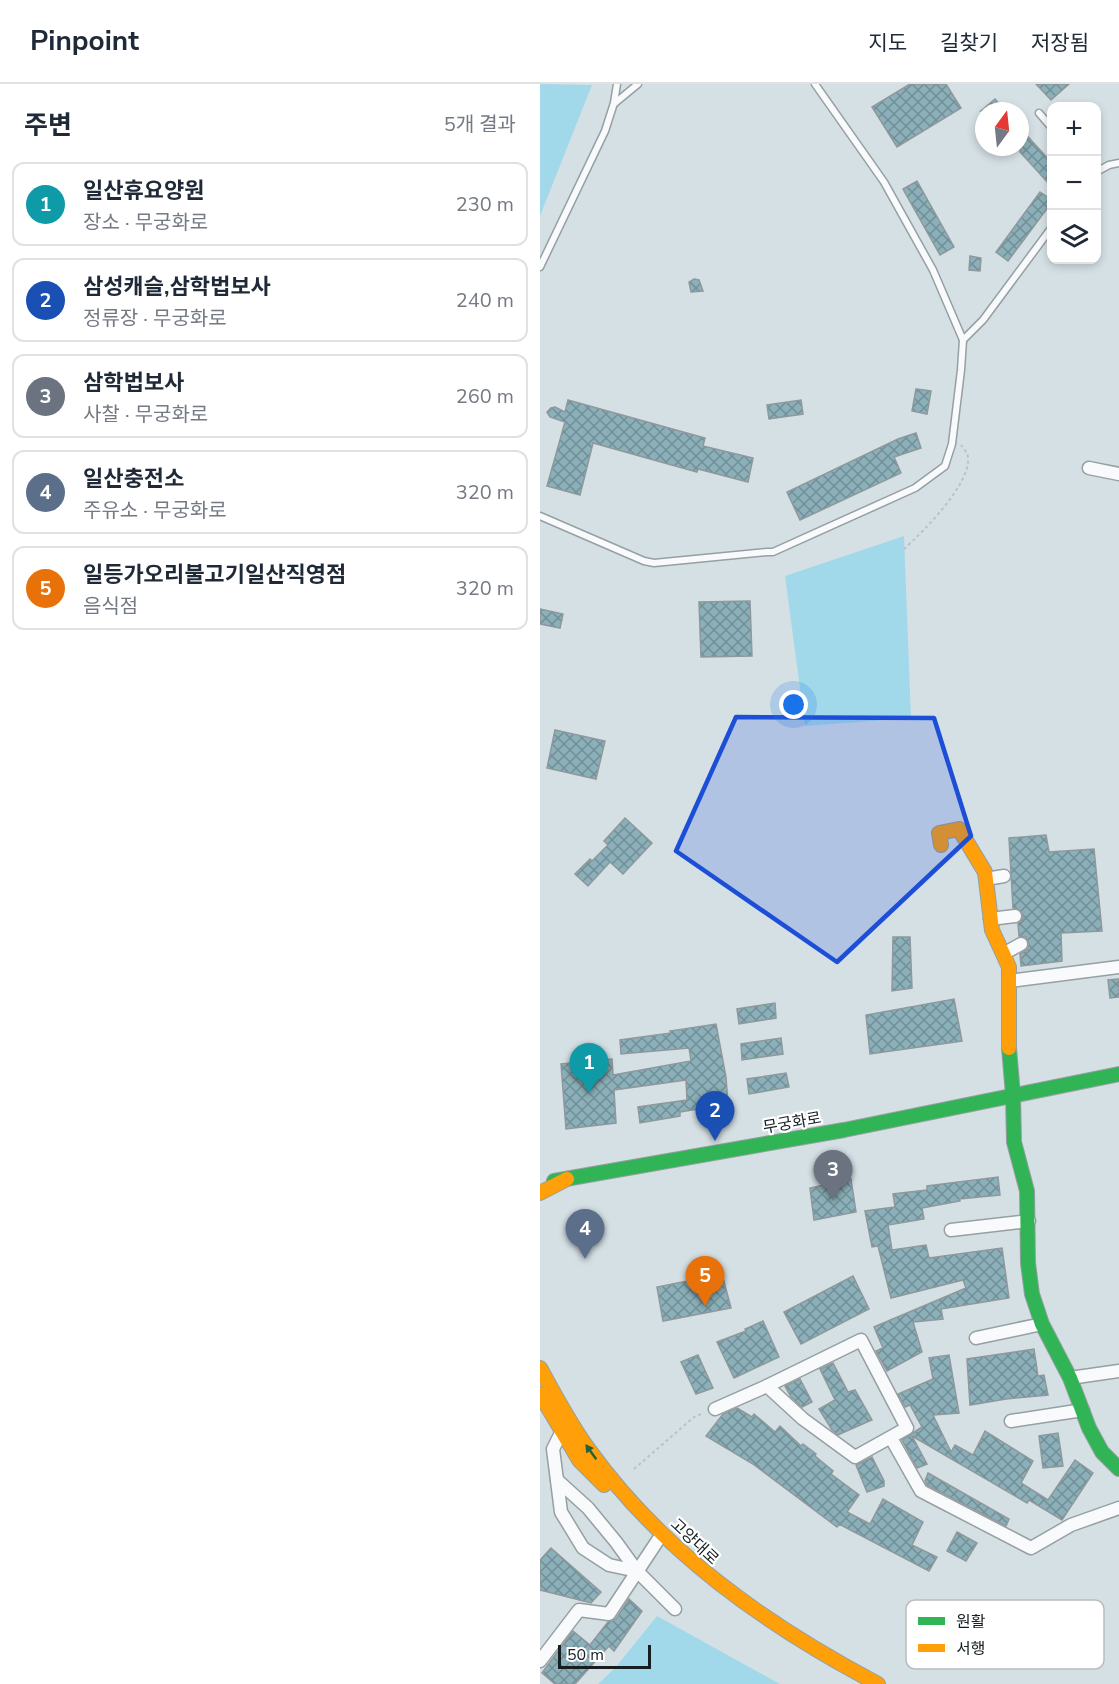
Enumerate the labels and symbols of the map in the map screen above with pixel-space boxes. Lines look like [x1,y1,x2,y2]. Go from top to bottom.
north arrow [975,102,1029,156]
your location [779,690,808,719]
pin: 1 [569,1044,608,1093]
pin: 2 [696,1092,735,1141]
street label: 무궁화로 [761,1107,823,1139]
pin: 3 [814,1150,852,1200]
pin: 4 [566,1210,604,1259]
pin: 5 [686,1256,724,1306]
one-way arrow [585,1444,597,1459]
street label: 고양대로 [665,1514,724,1570]
legend [906,1600,1104,1669]
text: 원활 [956,1611,986,1633]
text: 서행 [956,1638,985,1660]
scale bar [558,1642,651,1670]

